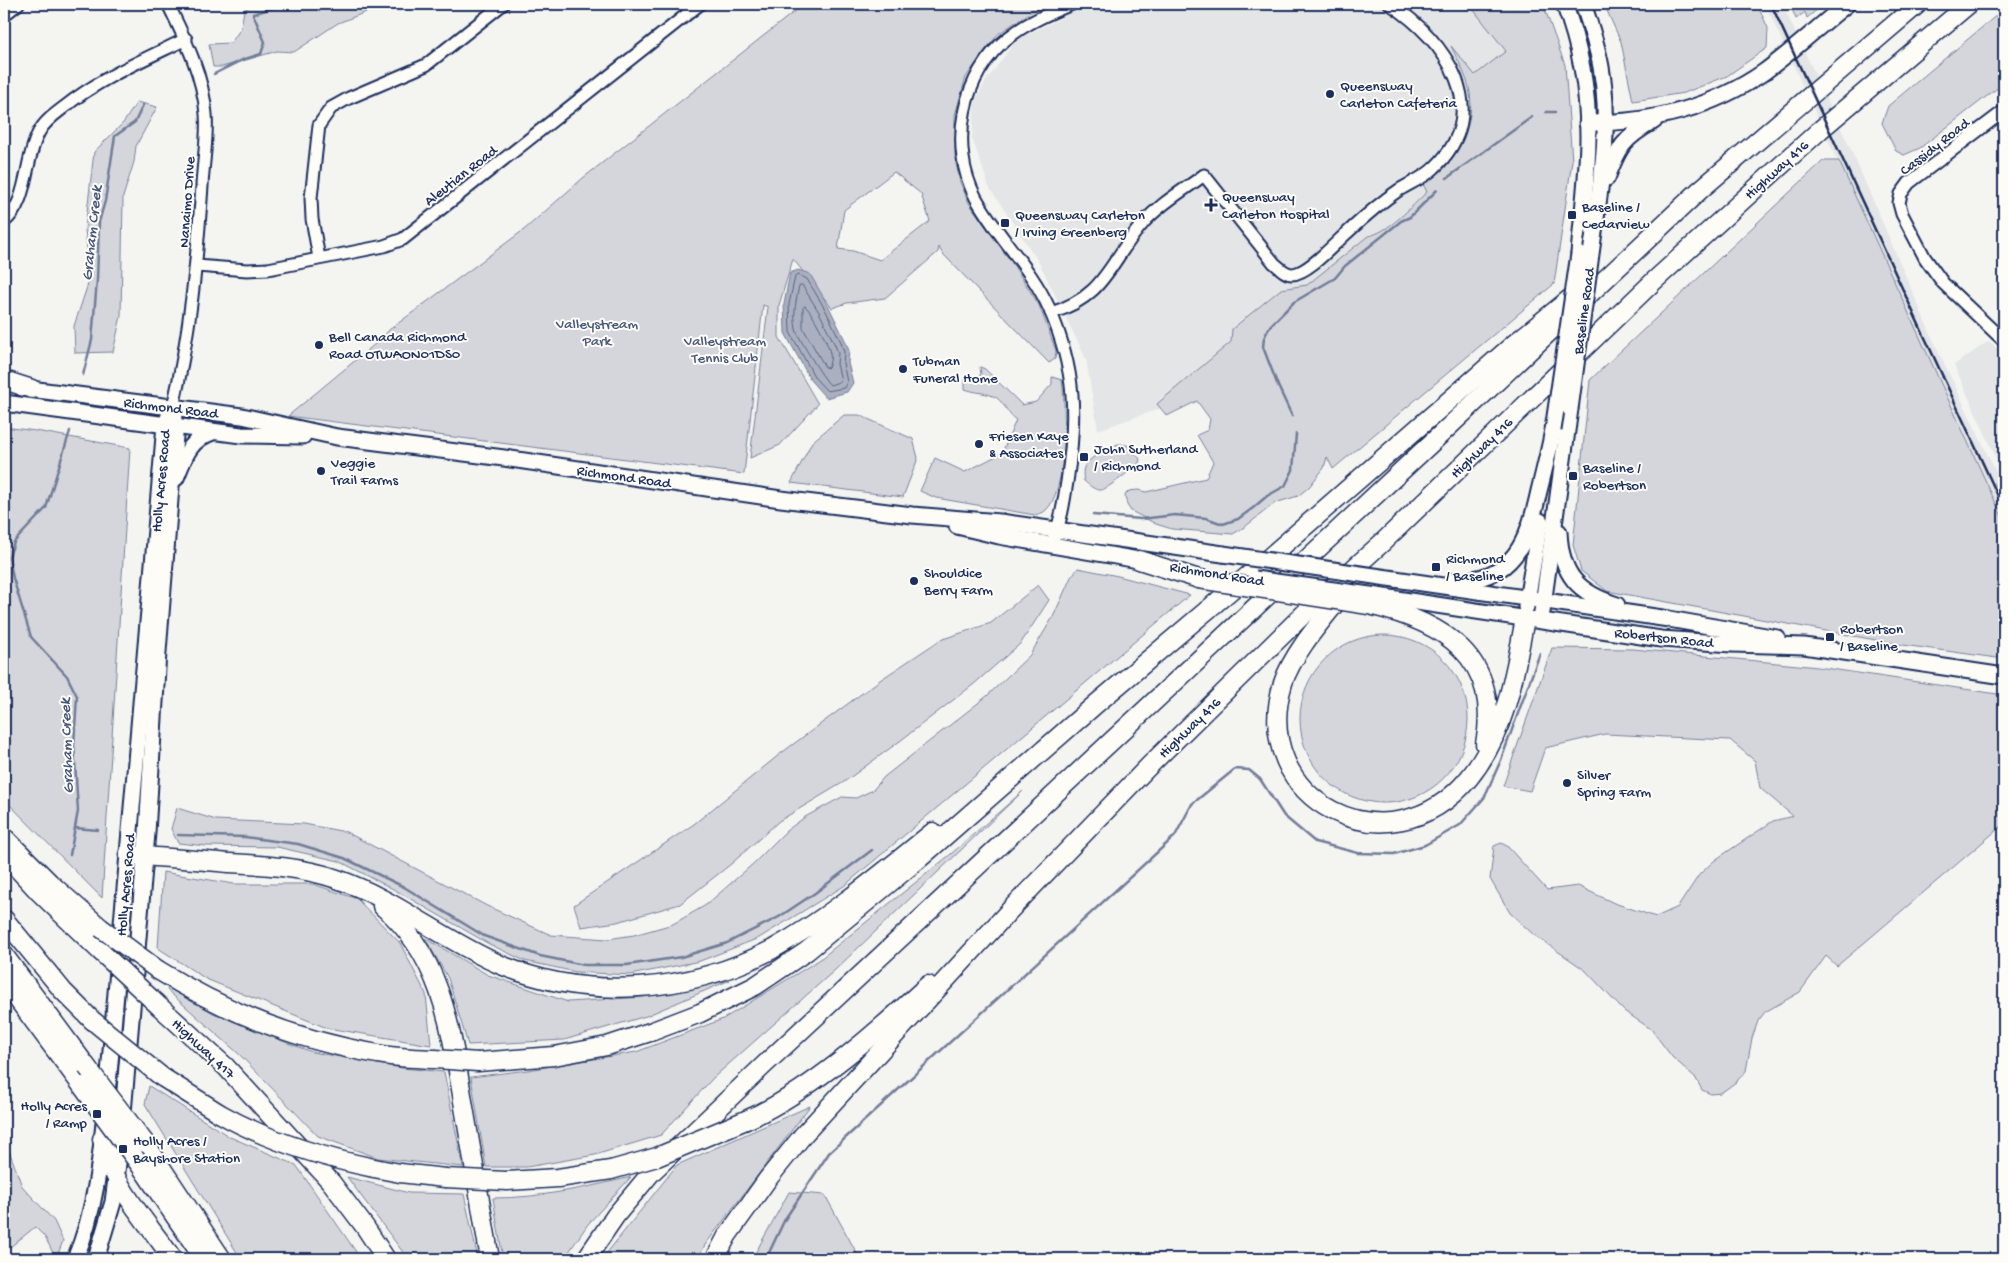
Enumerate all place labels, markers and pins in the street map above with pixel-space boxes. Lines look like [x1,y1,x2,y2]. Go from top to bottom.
place label: Queensway Carleton Cafeteria [1340,78,1458,113]
marker: Queensway Carleton Cafeteria [1324,88,1336,100]
place label: Queensway Carleton Hospital [1222,189,1330,224]
marker: Queensway Carleton Hospital [1204,198,1218,212]
place label: Baseline / Cedarview [1581,199,1650,234]
place label: Queensway Carleton / Irving Greenberg [1015,207,1145,242]
marker: Baseline / Cedarview [1566,209,1578,221]
marker: Queensway Carleton / Irving Greenberg [999,217,1011,229]
place label: Bell Canada Richmond Road OTWAON01DS0 [328,329,467,364]
marker: Bell Canada Richmond Road OTWAON01DS0 [313,339,325,351]
place label: Tubman Funeral Home [912,353,998,388]
marker: Tubman Funeral Home [897,363,909,375]
place label: Friesen Kaye & Associates [988,428,1069,463]
marker: Friesen Kaye & Associates [973,438,985,450]
place label: John Sutherland / Richmond [1094,441,1198,476]
marker: John Sutherland / Richmond [1078,451,1090,463]
place label: Veggie Trail Farms [330,455,398,490]
place label: Baseline / Robertson [1582,460,1646,495]
marker: Veggie Trail Farms [315,465,327,477]
marker: Baseline / Robertson [1567,470,1579,482]
place label: Richmond / Baseline [1446,551,1506,586]
marker: Richmond / Baseline [1430,561,1442,573]
place label: Shouldice Berry Farm [923,565,993,600]
marker: Shouldice Berry Farm [908,575,920,587]
place label: Robertson / Baseline [1840,621,1903,656]
marker: Robertson / Baseline [1824,631,1836,643]
place label: Silver Spring Farm [1577,767,1651,802]
marker: Silver Spring Farm [1561,777,1573,789]
place label: Holly Acres / Ramp [21,1098,88,1133]
marker: Holly Acres / Ramp [91,1108,103,1120]
place label: Holly Acres / Bayshore Station [132,1133,240,1168]
marker: Holly Acres / Bayshore Station [117,1143,129,1155]

